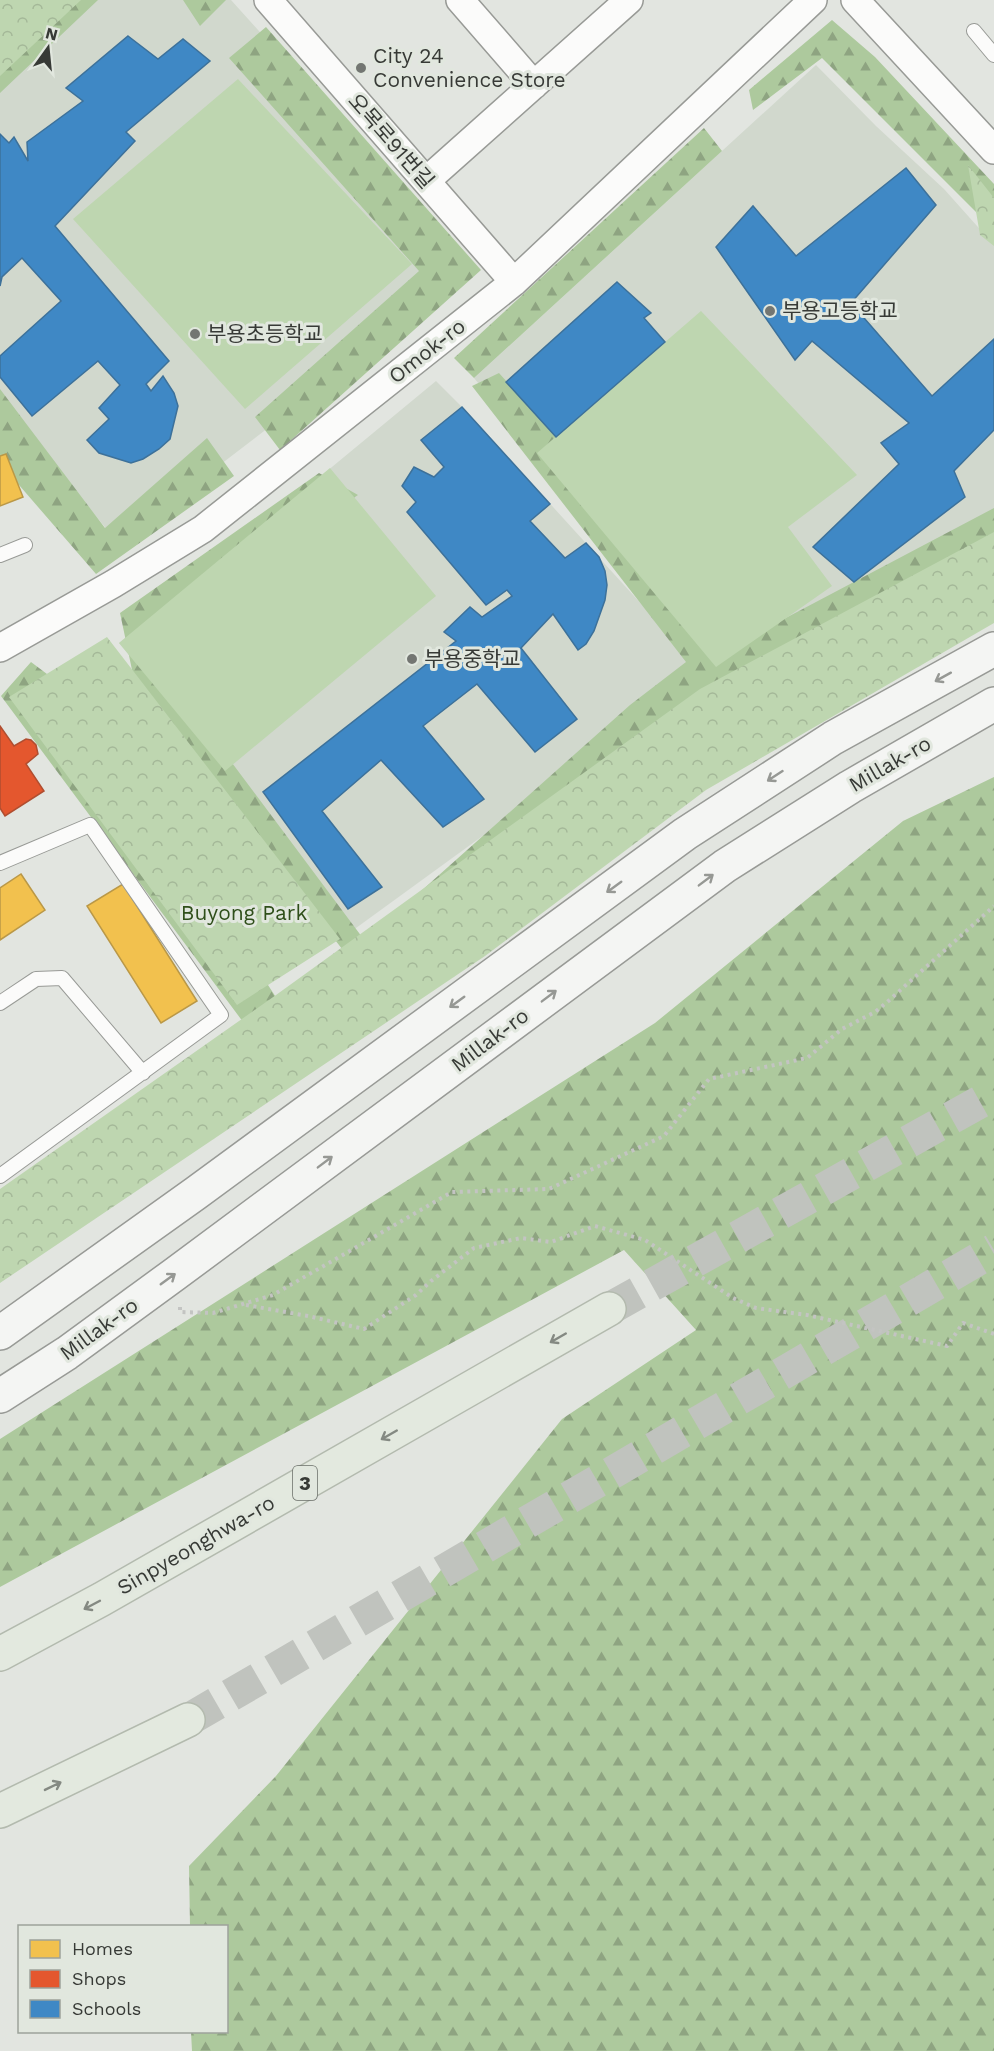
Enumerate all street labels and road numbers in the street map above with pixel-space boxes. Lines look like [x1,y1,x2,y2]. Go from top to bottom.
street label: 오목로91번길 [343,88,439,193]
street label: Omok-ro [383,313,470,388]
street label: Millak-ro [844,730,935,797]
street label: Millak-ro [446,1002,533,1077]
street label: Millak-ro [55,1292,143,1365]
road number: 3 [293,1466,317,1500]
street label: Sinpyeonghwa-ro [113,1489,279,1600]

